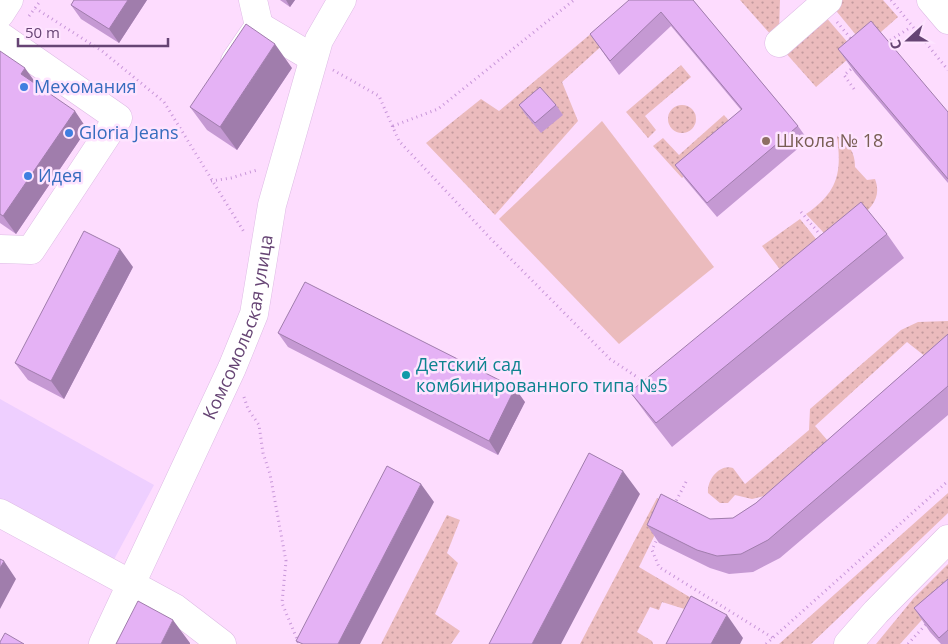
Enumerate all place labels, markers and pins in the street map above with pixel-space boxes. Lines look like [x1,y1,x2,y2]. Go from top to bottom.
place label: Мехомания [34,74,137,98]
marker: Мехомания [18,81,30,93]
place label: Gloria Jeans [79,120,179,144]
marker: Gloria Jeans [63,127,75,139]
place label: Школа № 18 [776,128,883,152]
marker: Школа № 18 [760,135,772,147]
place label: Идея [38,163,82,187]
marker: Идея [22,170,34,182]
place label: Детский сад комбинированного типа №5 [416,352,668,397]
marker: Детский сад комбинированного типа №5 [400,369,412,381]

